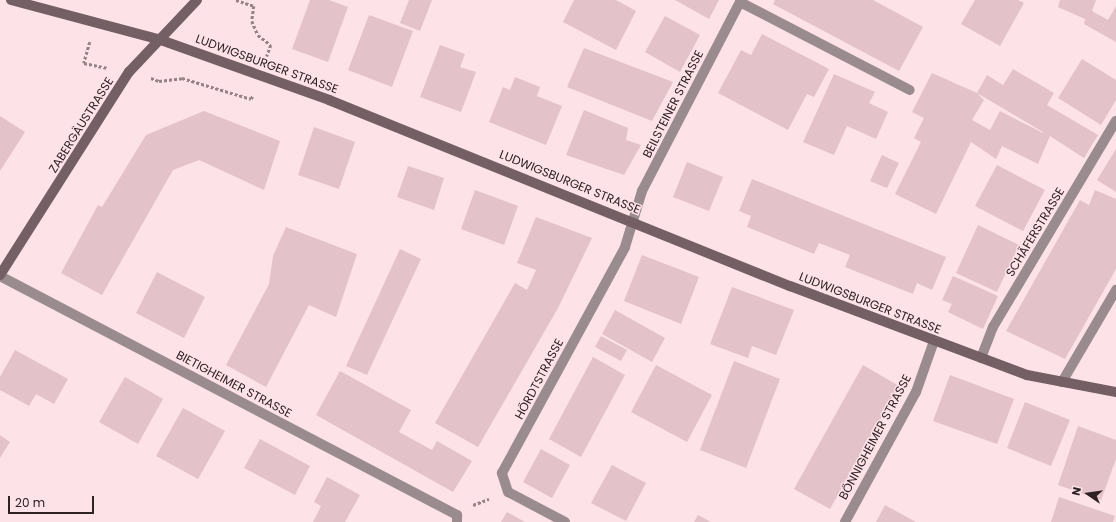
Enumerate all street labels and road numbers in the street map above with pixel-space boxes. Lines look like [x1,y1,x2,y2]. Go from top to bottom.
street label: LUDWIGSBURGER STRASSE [194,31,340,97]
street label: BEILSTEINER STRASSE [640,48,706,160]
street label: ZABERGÄUSTRASSE [46,75,116,175]
street label: LUDWIGSBURGER STRASSE [497,147,643,217]
street label: SCHÄFERSTRASSE [1003,185,1067,279]
street label: LUDWIGSBURGER STRASSE [797,269,943,337]
street label: HÖRDTSTRASSE [512,336,566,422]
street label: BIETIGHEIMER STRASSE [174,347,294,421]
street label: BÖNNIGHEIMER STRASSE [836,372,914,502]

